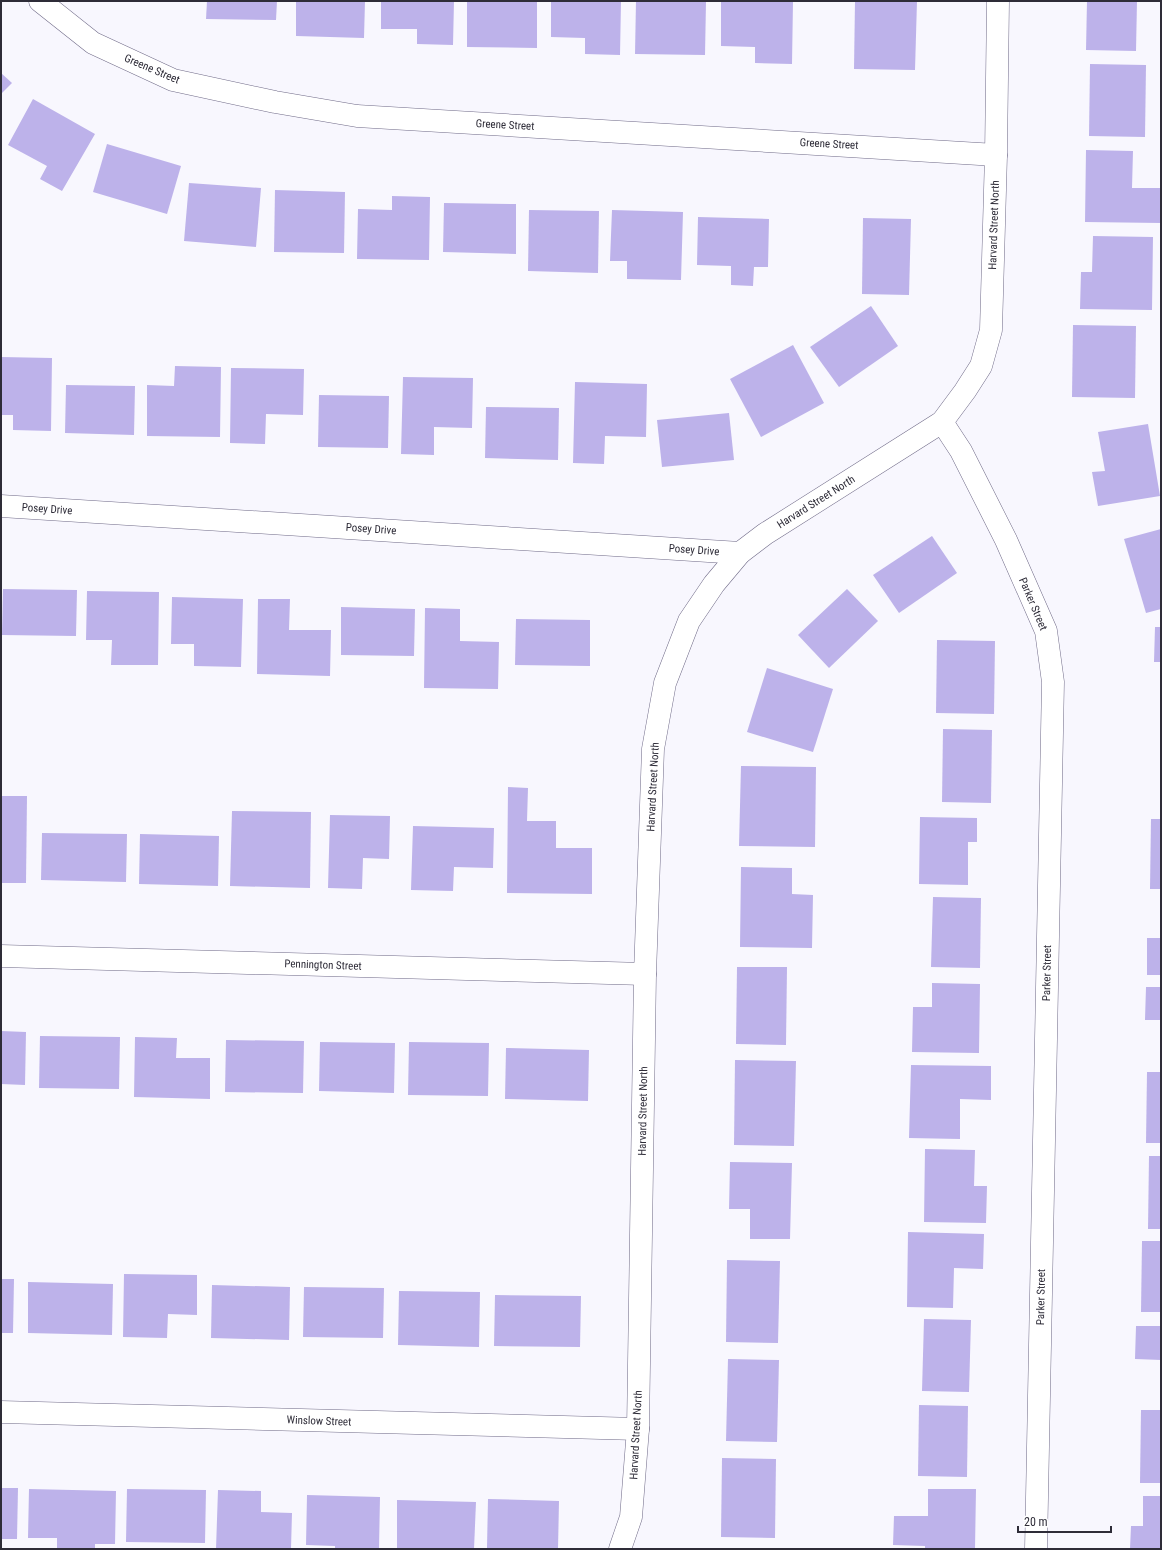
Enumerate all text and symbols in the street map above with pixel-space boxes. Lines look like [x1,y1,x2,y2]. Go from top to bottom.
street label: Greene Street [122,52,182,86]
street label: Greene Street [475,117,535,133]
street label: Greene Street [799,136,859,152]
street label: Harvard Street North [986,180,1002,270]
street label: Harvard Street North [775,473,857,531]
street label: Posey Drive [21,501,73,517]
street label: Posey Drive [345,521,397,537]
street label: Posey Drive [668,542,720,558]
street label: Parker Street [1016,576,1050,632]
street label: Harvard Street North [644,742,662,832]
street label: Parker Street [1040,945,1054,1001]
street label: Pennington Street [284,957,362,973]
street label: Harvard Street North [636,1066,650,1156]
street label: Parker Street [1034,1269,1048,1325]
street label: Harvard Street North [627,1390,645,1480]
street label: Winslow Street [286,1413,352,1429]
scale bar [1018,1508,1111,1534]
text: 20 m [1024,1515,1048,1529]

